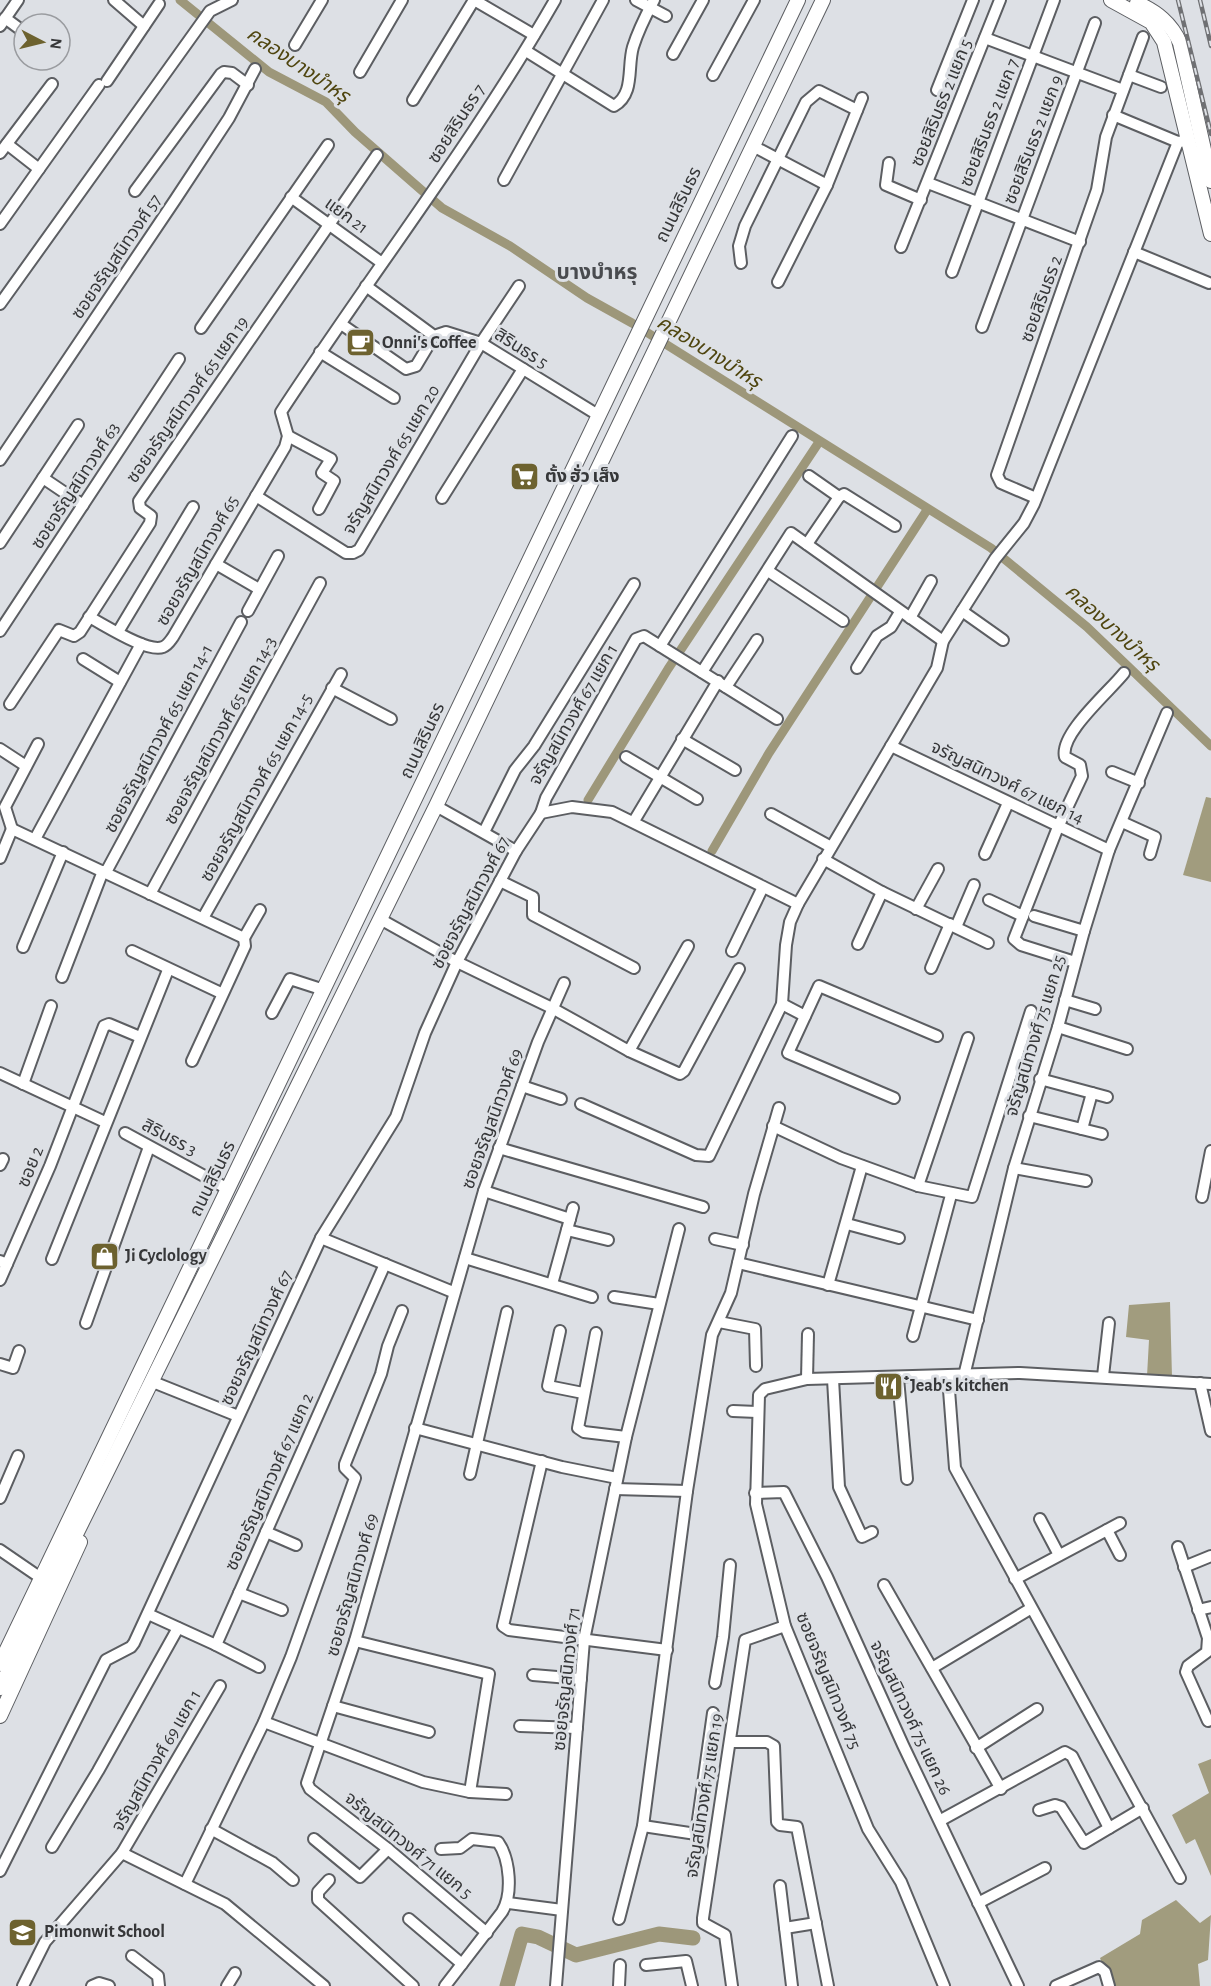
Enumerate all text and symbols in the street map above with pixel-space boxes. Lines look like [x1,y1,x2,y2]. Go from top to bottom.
north arrow [12,12,72,72]
water label: คลองบางบำหรุ [242,24,354,109]
text: N [47,37,65,50]
street label: ซอยสิรินธร 2 แยก 5 [908,37,976,169]
street label: ซอยสิรินธร 2 แยก 7 [957,57,1023,189]
street label: ซอยสิรินธร 2 แยก 9 [1001,73,1067,207]
street label: ซอยสิรินธร 7 [425,81,489,167]
street label: ถนนสิรินธร [653,164,705,246]
street label: ซอยจรัญสนิทวงศ์ 57 [68,191,165,323]
street label: แยก 21 [321,194,371,238]
street label: ซอยสิรินธร 2 [1018,253,1066,345]
district label: บางบำหรุ [557,261,638,285]
water label: คลองบางบำหรุ [652,312,766,394]
street label: ซอยจรัญสนิทวงศ์ 65 แยก 19 [123,313,252,487]
street label: สิรินธร 5 [491,326,551,372]
cafe icon: Onni's Coffee [345,327,377,359]
place label: Onni's Coffee [382,334,476,352]
street label: จรัญสนิทวงศ์ 65 แยก 20 [339,382,444,538]
street label: ซอยจรัญสนิทวงศ์ 63 [28,419,124,552]
supermarket icon: ตั้ง ฮั่ว เส็ง [508,461,540,493]
place label: ตั้ง ฮั่ว เส็ง [545,464,620,486]
street label: ซอยจรัญสนิทวงศ์ 65 [153,492,243,629]
water label: คลองบางบำหรุ [1060,581,1164,677]
street label: ซอยจรัญสนิทวงศ์ 65 แยก 14-3 [161,634,280,828]
street label: ซอยจรัญสนิทวงศ์ 65 แยก 14-1 [101,641,216,836]
street label: จรัญสนิทวงศ์ 67 แยก 1 [526,641,622,788]
street label: ซอยจรัญสนิทวงศ์ 65 แยก 14-5 [197,691,316,885]
street label: ถนนสิรินธร [398,700,448,782]
street label: จรัญสนิทวงศ์ 67 แยก 14 [928,737,1087,828]
street label: ซอยจรัญสนิทวงศ์ 67 [428,833,513,972]
street label: จรัญสนิทวงศ์ 75 แยก 25 [1002,953,1069,1119]
street label: ซอยจรัญสนิทวงศ์ 69 [458,1046,527,1192]
street label: สิรินธร 3 [139,1116,199,1160]
street label: ถนนสิรินธร [187,1138,239,1220]
street label: ซอย 2 [15,1144,47,1190]
shop icon: Ji Cyclology [88,1240,120,1272]
place label: Ji Cyclology [125,1247,208,1265]
street label: ซอยจรัญสนิทวงศ์ 67 [217,1267,296,1408]
restaurant icon: ๋Jeab's kitchen [873,1370,905,1402]
place label: ๋Jeab's kitchen [904,1376,1009,1395]
street label: ซอยจรัญสนิทวงศ์ 67 แยก 2 [222,1390,317,1573]
street label: ซอยจรัญสนิทวงศ์ 69 [323,1511,382,1659]
street label: ซอยจรัญสนิทวงศ์ 71 [550,1606,584,1752]
street label: ซอยจรัญสนิทวงศ์ 75 [792,1610,865,1752]
street label: จรัญสนิทวงศ์ 75 แยก 26 [866,1637,955,1798]
street label: จรัญสนิทวงศ์ 69 แยก 1 [108,1687,205,1835]
street label: จรัญสนิทวงศ์ 75 แยก 19 [682,1712,727,1880]
street label: จรัญสนิทวงศ์ 71 แยก 5 [341,1788,476,1903]
school or university icon: Pimonwit School [7,1916,39,1948]
place label: Pimonwit School [44,1923,165,1941]

